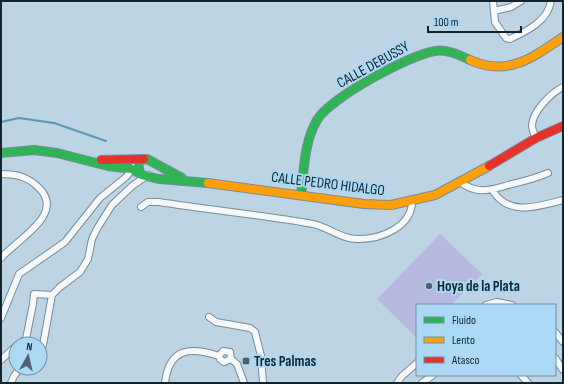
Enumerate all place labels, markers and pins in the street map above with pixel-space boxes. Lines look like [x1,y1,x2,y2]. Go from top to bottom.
place label: Hoya de la Plata [437,277,520,296]
marker: Hoya de la Plata [424,281,434,291]
place label: Tres Palmas [254,352,317,371]
marker: Tres Palmas [241,356,251,366]

